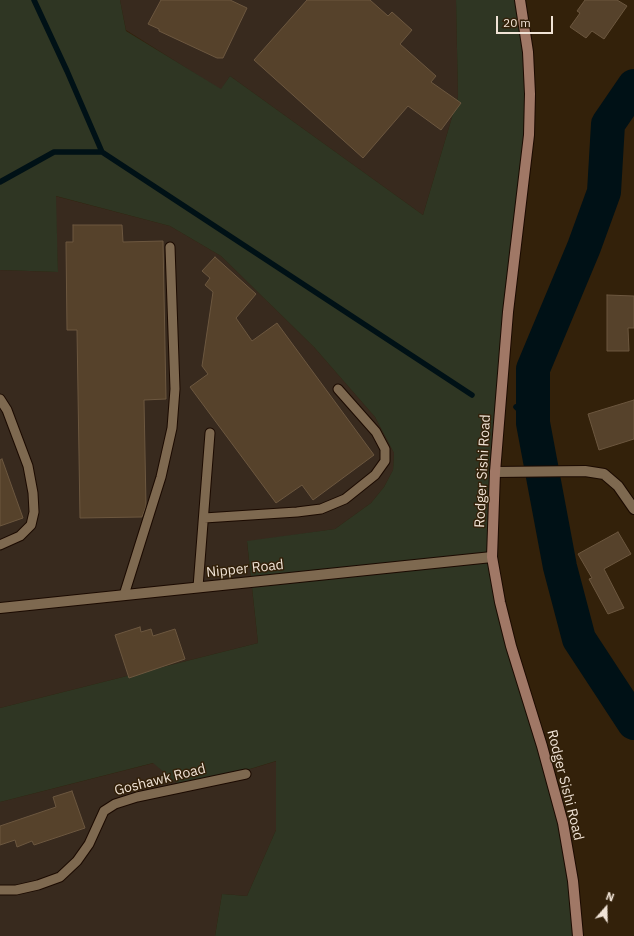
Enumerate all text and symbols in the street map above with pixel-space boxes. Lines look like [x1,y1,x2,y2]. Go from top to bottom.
scale bar [498,8,555,34]
text: 20 m [503,15,531,30]
street label: Rodger Sishi Road [472,414,494,528]
street label: Nipper Road [205,557,285,581]
street label: Rodger Sishi Road [543,728,587,842]
street label: Goshawk Road [113,761,207,799]
north arrow [586,888,626,928]
text: N [604,889,616,905]

